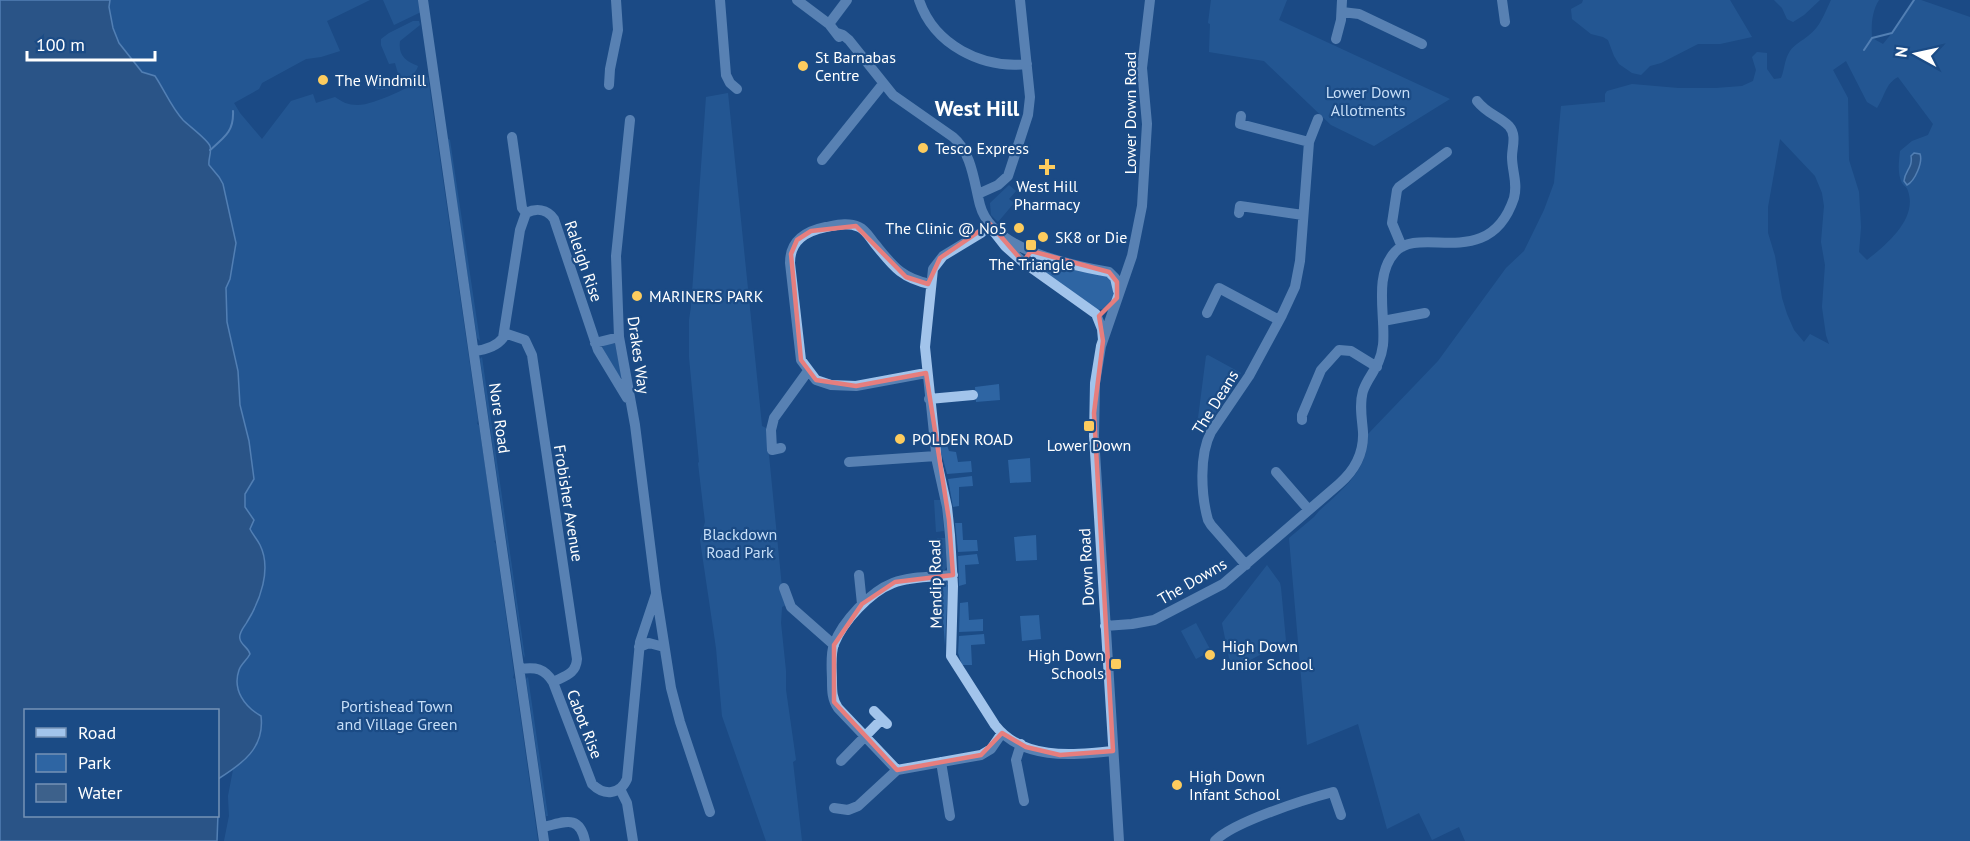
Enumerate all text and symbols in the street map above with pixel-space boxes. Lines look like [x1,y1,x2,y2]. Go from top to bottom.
scale bar [27,24,154,62]
north arrow [1886,24,1946,84]
text: 100 m [36,33,85,56]
text: N [1891,45,1912,59]
place label: St Barnabas Centre [815,47,896,85]
street label: Lower Down Road [1120,52,1140,174]
marker: St Barnabas Centre [796,59,810,73]
place label: The Windmill [335,70,427,90]
marker: The Windmill [316,73,330,87]
park label: Lower Down Allotments [1326,82,1410,120]
district label: West Hill [935,94,1020,122]
place label: Tesco Express [935,138,1029,158]
marker: Tesco Express [916,141,930,155]
marker: West Hill Pharmacy [1040,160,1054,174]
place label: West Hill Pharmacy [1014,176,1081,214]
street label: Raleigh Rise [561,218,607,304]
place label: The Clinic @ No5 [885,218,1007,238]
marker: The Clinic @ No5 [1012,221,1026,235]
place label: SK8 or Die [1055,227,1127,247]
marker: SK8 or Die [1036,230,1050,244]
marker: The Triangle [1024,238,1038,252]
place label: The Triangle [989,254,1073,274]
place label: MARINERS PARK [649,286,764,306]
marker: MARINERS PARK [630,289,644,303]
street label: Drakes Way [624,315,654,396]
street label: The Deans [1187,366,1243,438]
street label: Nore Road [485,381,515,455]
marker: Lower Down [1082,419,1096,433]
place label: POLDEN ROAD [912,429,1013,449]
marker: POLDEN ROAD [893,432,907,446]
place label: Lower Down [1047,435,1131,455]
street label: Frobisher Avenue [550,443,588,563]
park label: Blackdown Road Park [703,524,777,562]
street label: Down Road [1074,528,1098,606]
street label: Mendip Road [924,539,946,629]
street label: The Downs [1154,553,1230,609]
place label: High Down Junior School [1221,636,1313,674]
place label: High Down Schools [1028,645,1104,683]
marker: High Down Junior School [1203,648,1217,662]
marker: High Down Schools [1109,657,1123,671]
street label: Cabot Rise [563,687,607,761]
park label: Portishead Town and Village Green [337,696,457,734]
legend [24,709,219,817]
text: Road [78,721,116,744]
text: Park [78,751,111,774]
place label: High Down Infant School [1189,766,1281,804]
marker: High Down Infant School [1170,778,1184,792]
text: Water [78,781,122,804]

